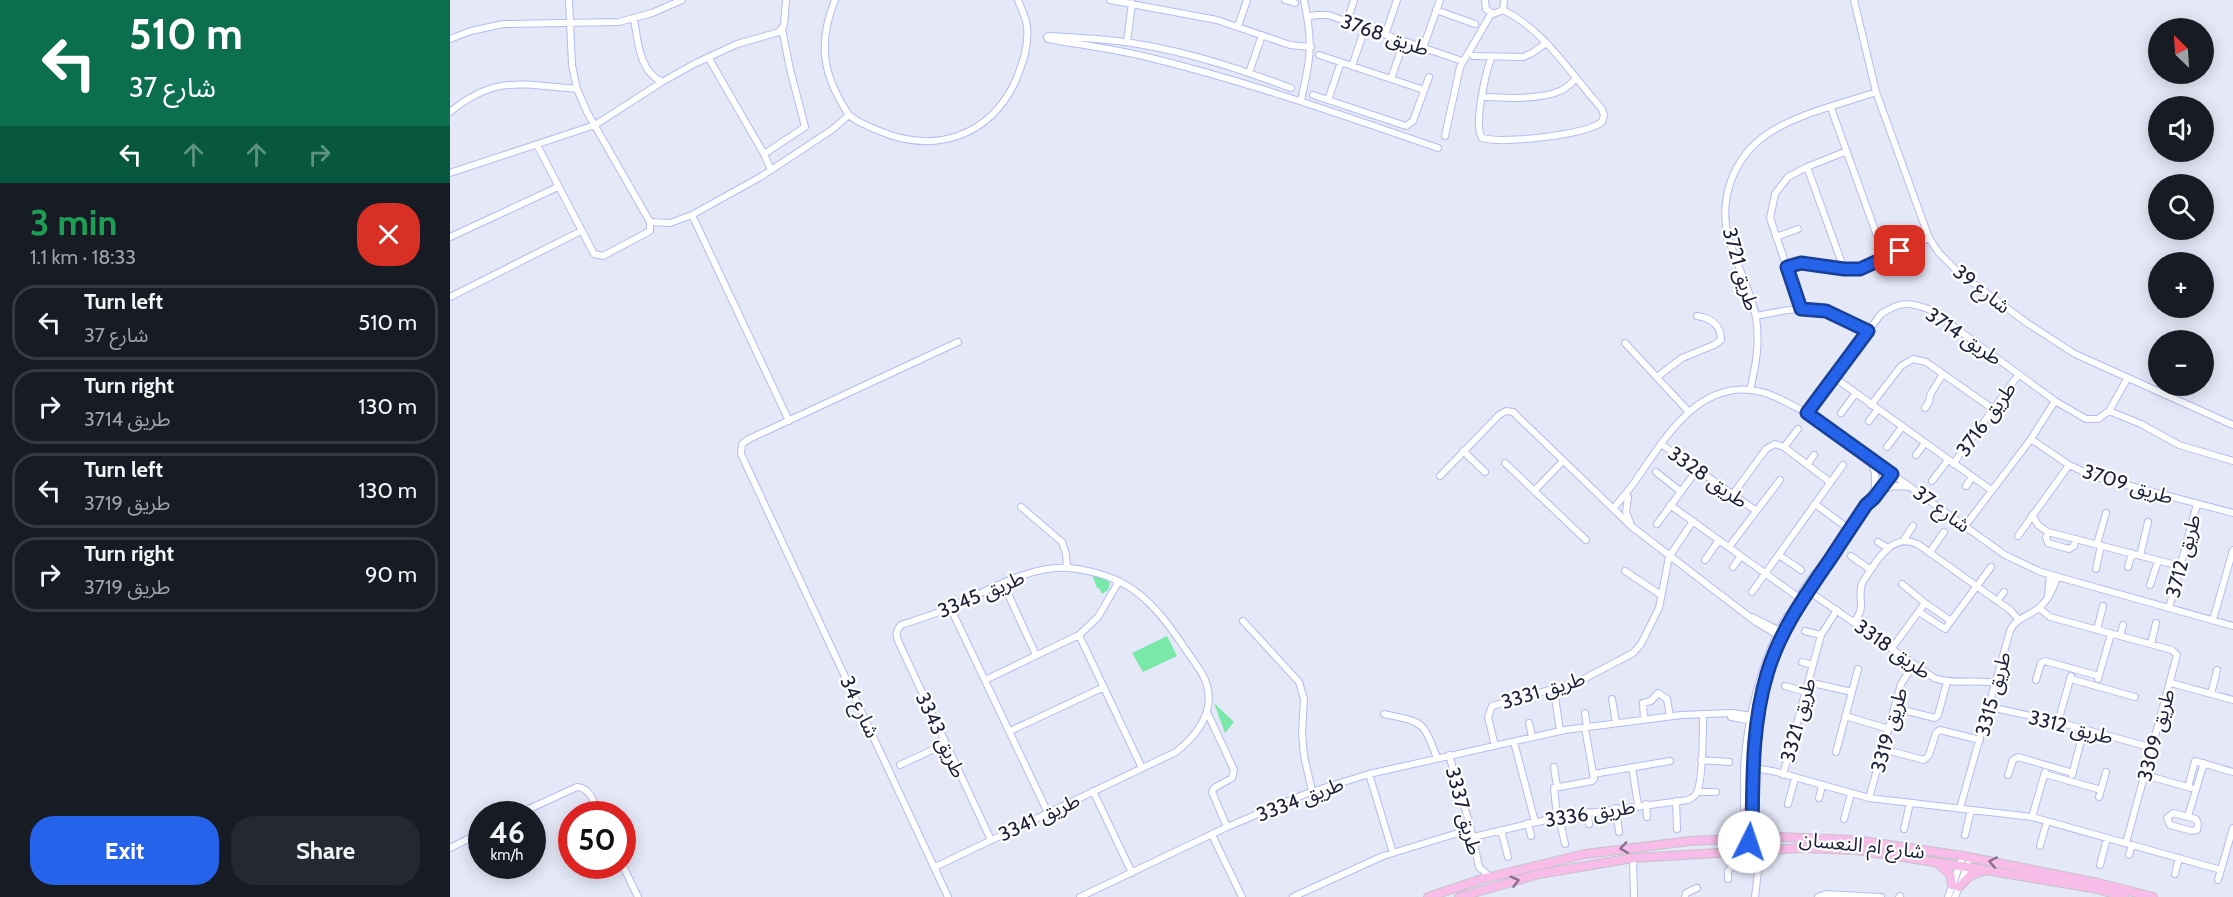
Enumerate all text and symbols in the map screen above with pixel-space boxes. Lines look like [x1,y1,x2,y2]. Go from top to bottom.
text: 510 m [129,8,243,60]
street label: طريق 3768 [1338,9,1432,62]
north arrow [2148,18,2214,84]
map controls [2148,18,2214,396]
icon: left [30,24,108,102]
text: شارع 37 [129,71,216,104]
button: sound [2148,96,2214,162]
icon: left [114,138,147,171]
icon: ahead [177,138,210,171]
icon: ahead [240,138,273,171]
icon: right [303,138,336,171]
button: search [2148,174,2214,240]
text: 3 min [30,200,117,244]
button: close [357,203,420,266]
street label: طريق 3721 [1717,225,1764,314]
pin [1874,225,1925,276]
icon: arrive [1883,234,1916,267]
text: 1.1 km · 18:33 [30,245,136,269]
button: + [2148,252,2214,318]
street label: شارع 39 [1947,259,2015,321]
text: Turn left [84,288,163,315]
street label: طريق 3714 [1921,302,2007,371]
icon: left [33,306,66,339]
text: 510 m [358,309,417,336]
text: شارع 37 [84,323,148,347]
button: − [2148,330,2214,396]
text: Turn right [84,372,174,399]
street label: طريق 3716 [1951,377,2022,462]
icon: right [33,390,66,423]
text: 130 m [358,393,417,420]
text: طريق 3714 [84,407,170,431]
street label: طريق 3328 [1663,441,1752,514]
text: Turn left [84,456,163,483]
street label: طريق 3709 [2079,459,2176,510]
icon: left [33,474,66,507]
text: 130 m [358,477,417,504]
street label: شارع 37 [1907,480,1975,540]
text: طريق 3719 [84,491,170,515]
street label: طريق 3712 [2160,512,2207,601]
text: Turn right [84,540,174,567]
icon: right [33,558,66,591]
text: 90 m [365,561,417,588]
street label: طريق 3345 [934,565,1028,624]
text: طريق 3719 [84,575,170,599]
street label: طريق 3318 [1850,614,1936,685]
street label: طريق 3315 [1970,649,2017,739]
street label: طريق 3331 [1498,666,1588,715]
street label: شارع 34 [832,672,885,743]
street label: طريق 3321 [1775,675,1822,765]
street label: طريق 3319 [1865,685,1913,775]
street label: طريق 3309 [2132,686,2181,784]
street label: طريق 3343 [910,688,971,782]
street label: طريق 3312 [2026,705,2116,750]
street label: طريق 3337 [1440,764,1487,858]
street label: طريق 3334 [1253,771,1347,828]
street label: طريق 3341 [994,788,1084,847]
street label: طريق 3336 [1543,794,1637,833]
speed limit sign: 50 [558,801,636,879]
position arrow [1717,810,1781,874]
text: 46 [489,814,525,851]
button: Exit [30,816,219,885]
button: Share [231,816,420,885]
street label: شارع ام النعسان [1798,826,1926,867]
one-way arrow [1620,842,1629,854]
text: km/h [491,846,523,864]
one-way arrow [1989,856,1999,869]
one-way arrow [1510,875,1520,888]

